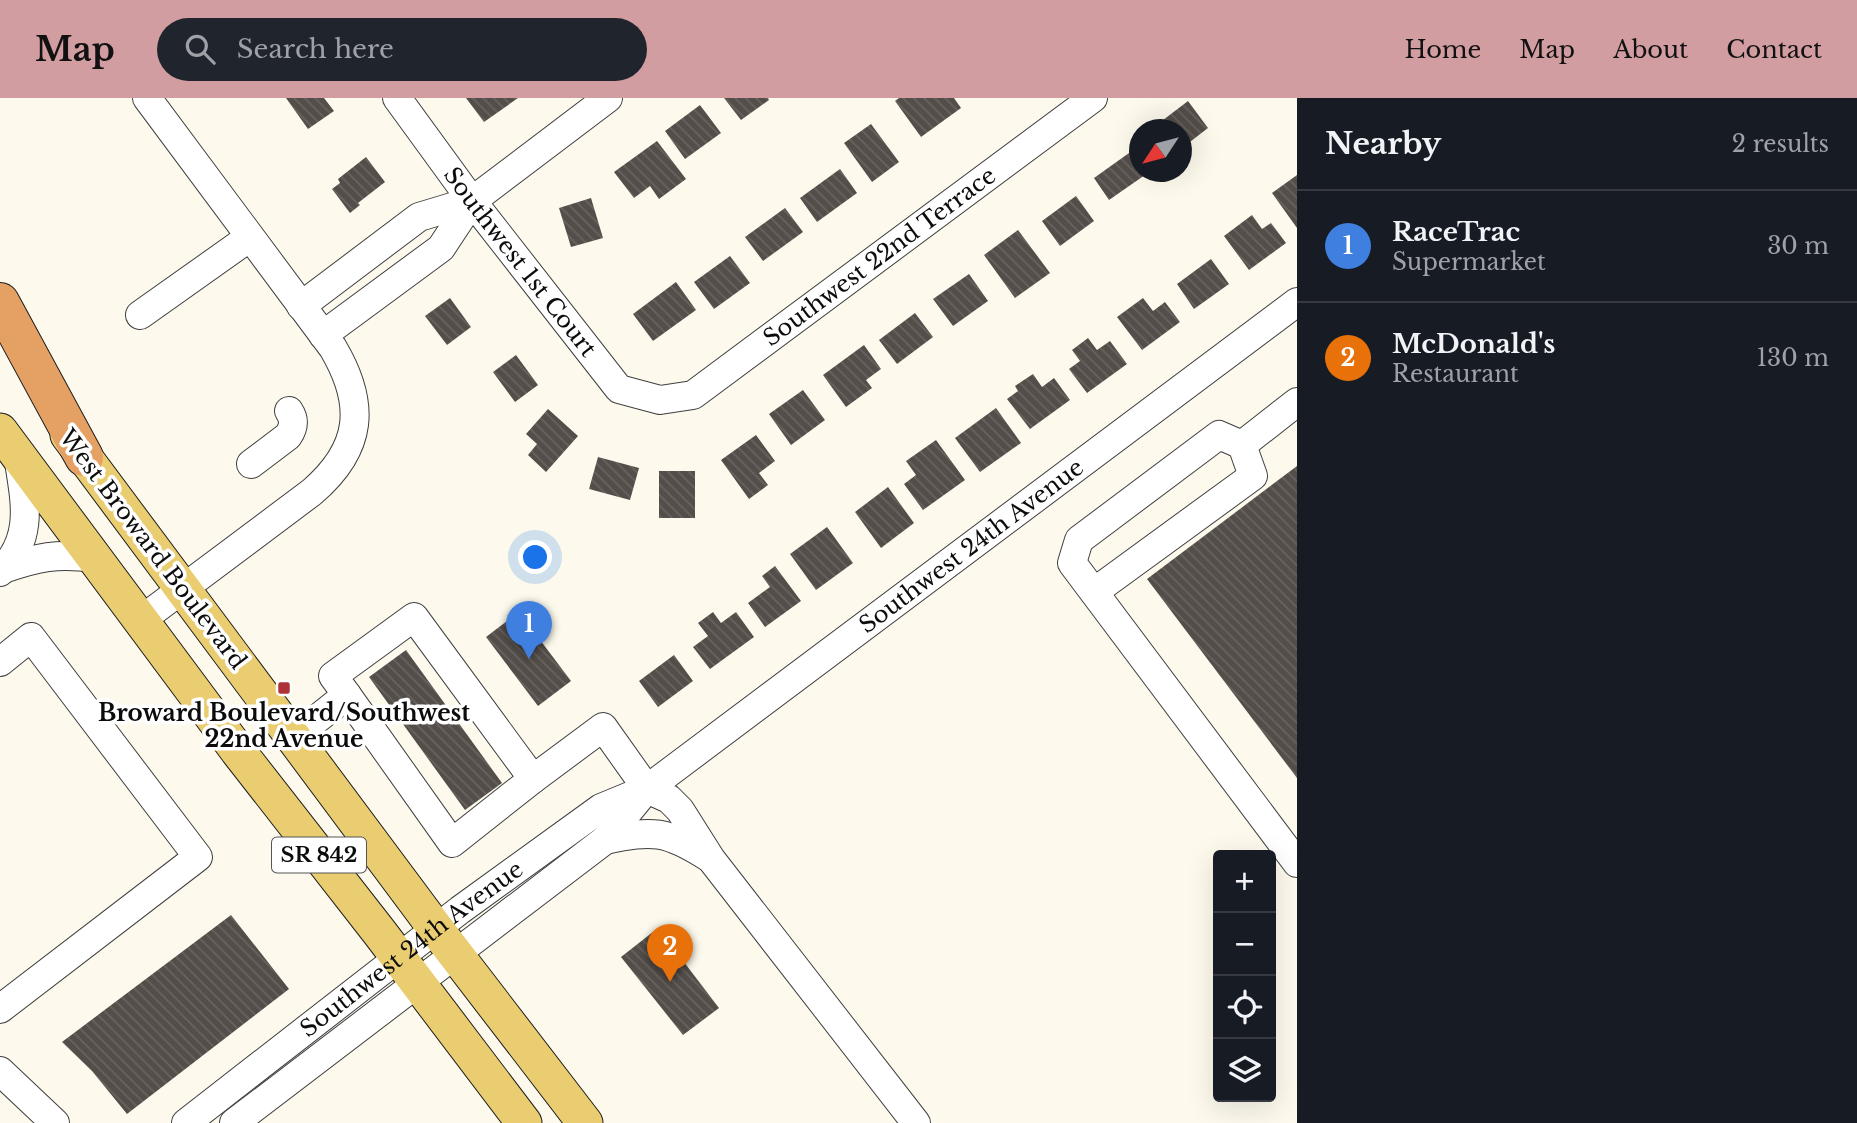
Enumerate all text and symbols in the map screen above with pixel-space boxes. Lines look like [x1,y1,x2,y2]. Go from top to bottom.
search box [157,18,647,81]
text: Map [35,29,115,70]
icon: search [181,30,219,68]
text: Search here [237,33,394,65]
text: Home [1405,35,1481,64]
text: Map [1519,35,1575,64]
text: About [1613,35,1688,64]
text: Contact [1726,35,1822,64]
north arrow [1129,119,1192,182]
text: Nearby [1325,125,1441,162]
text: 2 results [1732,130,1829,158]
street label: Southwest 22nd Terrace [758,161,1001,352]
street label: Southwest 1st Court [438,162,603,362]
text: RaceTrac [1392,216,1520,248]
text: 1 [1343,232,1353,260]
text: 30 m [1767,232,1829,260]
text: Supermarket [1392,248,1546,276]
text: McDonald's [1392,328,1555,360]
text: 2 [1341,344,1355,372]
text: 130 m [1757,344,1829,372]
text: Restaurant [1392,360,1519,388]
street label: West Broward Boulevard [53,423,252,675]
street label: Southwest 24th Avenue [854,453,1089,639]
your location [518,540,552,574]
pin: 1 [506,601,552,659]
marker: Broward Boulevard/Southwest 22nd Avenue [276,680,292,696]
place label: Broward Boulevard/Southwest 22nd Avenue [98,699,470,753]
road number: SR 842 [272,838,366,872]
map controls [1213,850,1276,1102]
button: + [1213,850,1276,913]
street label: Southwest 24th Avenue [295,855,529,1043]
button: − [1213,913,1276,976]
pin: 2 [647,924,693,982]
button: locate [1213,976,1276,1039]
button: layers [1213,1039,1276,1102]

